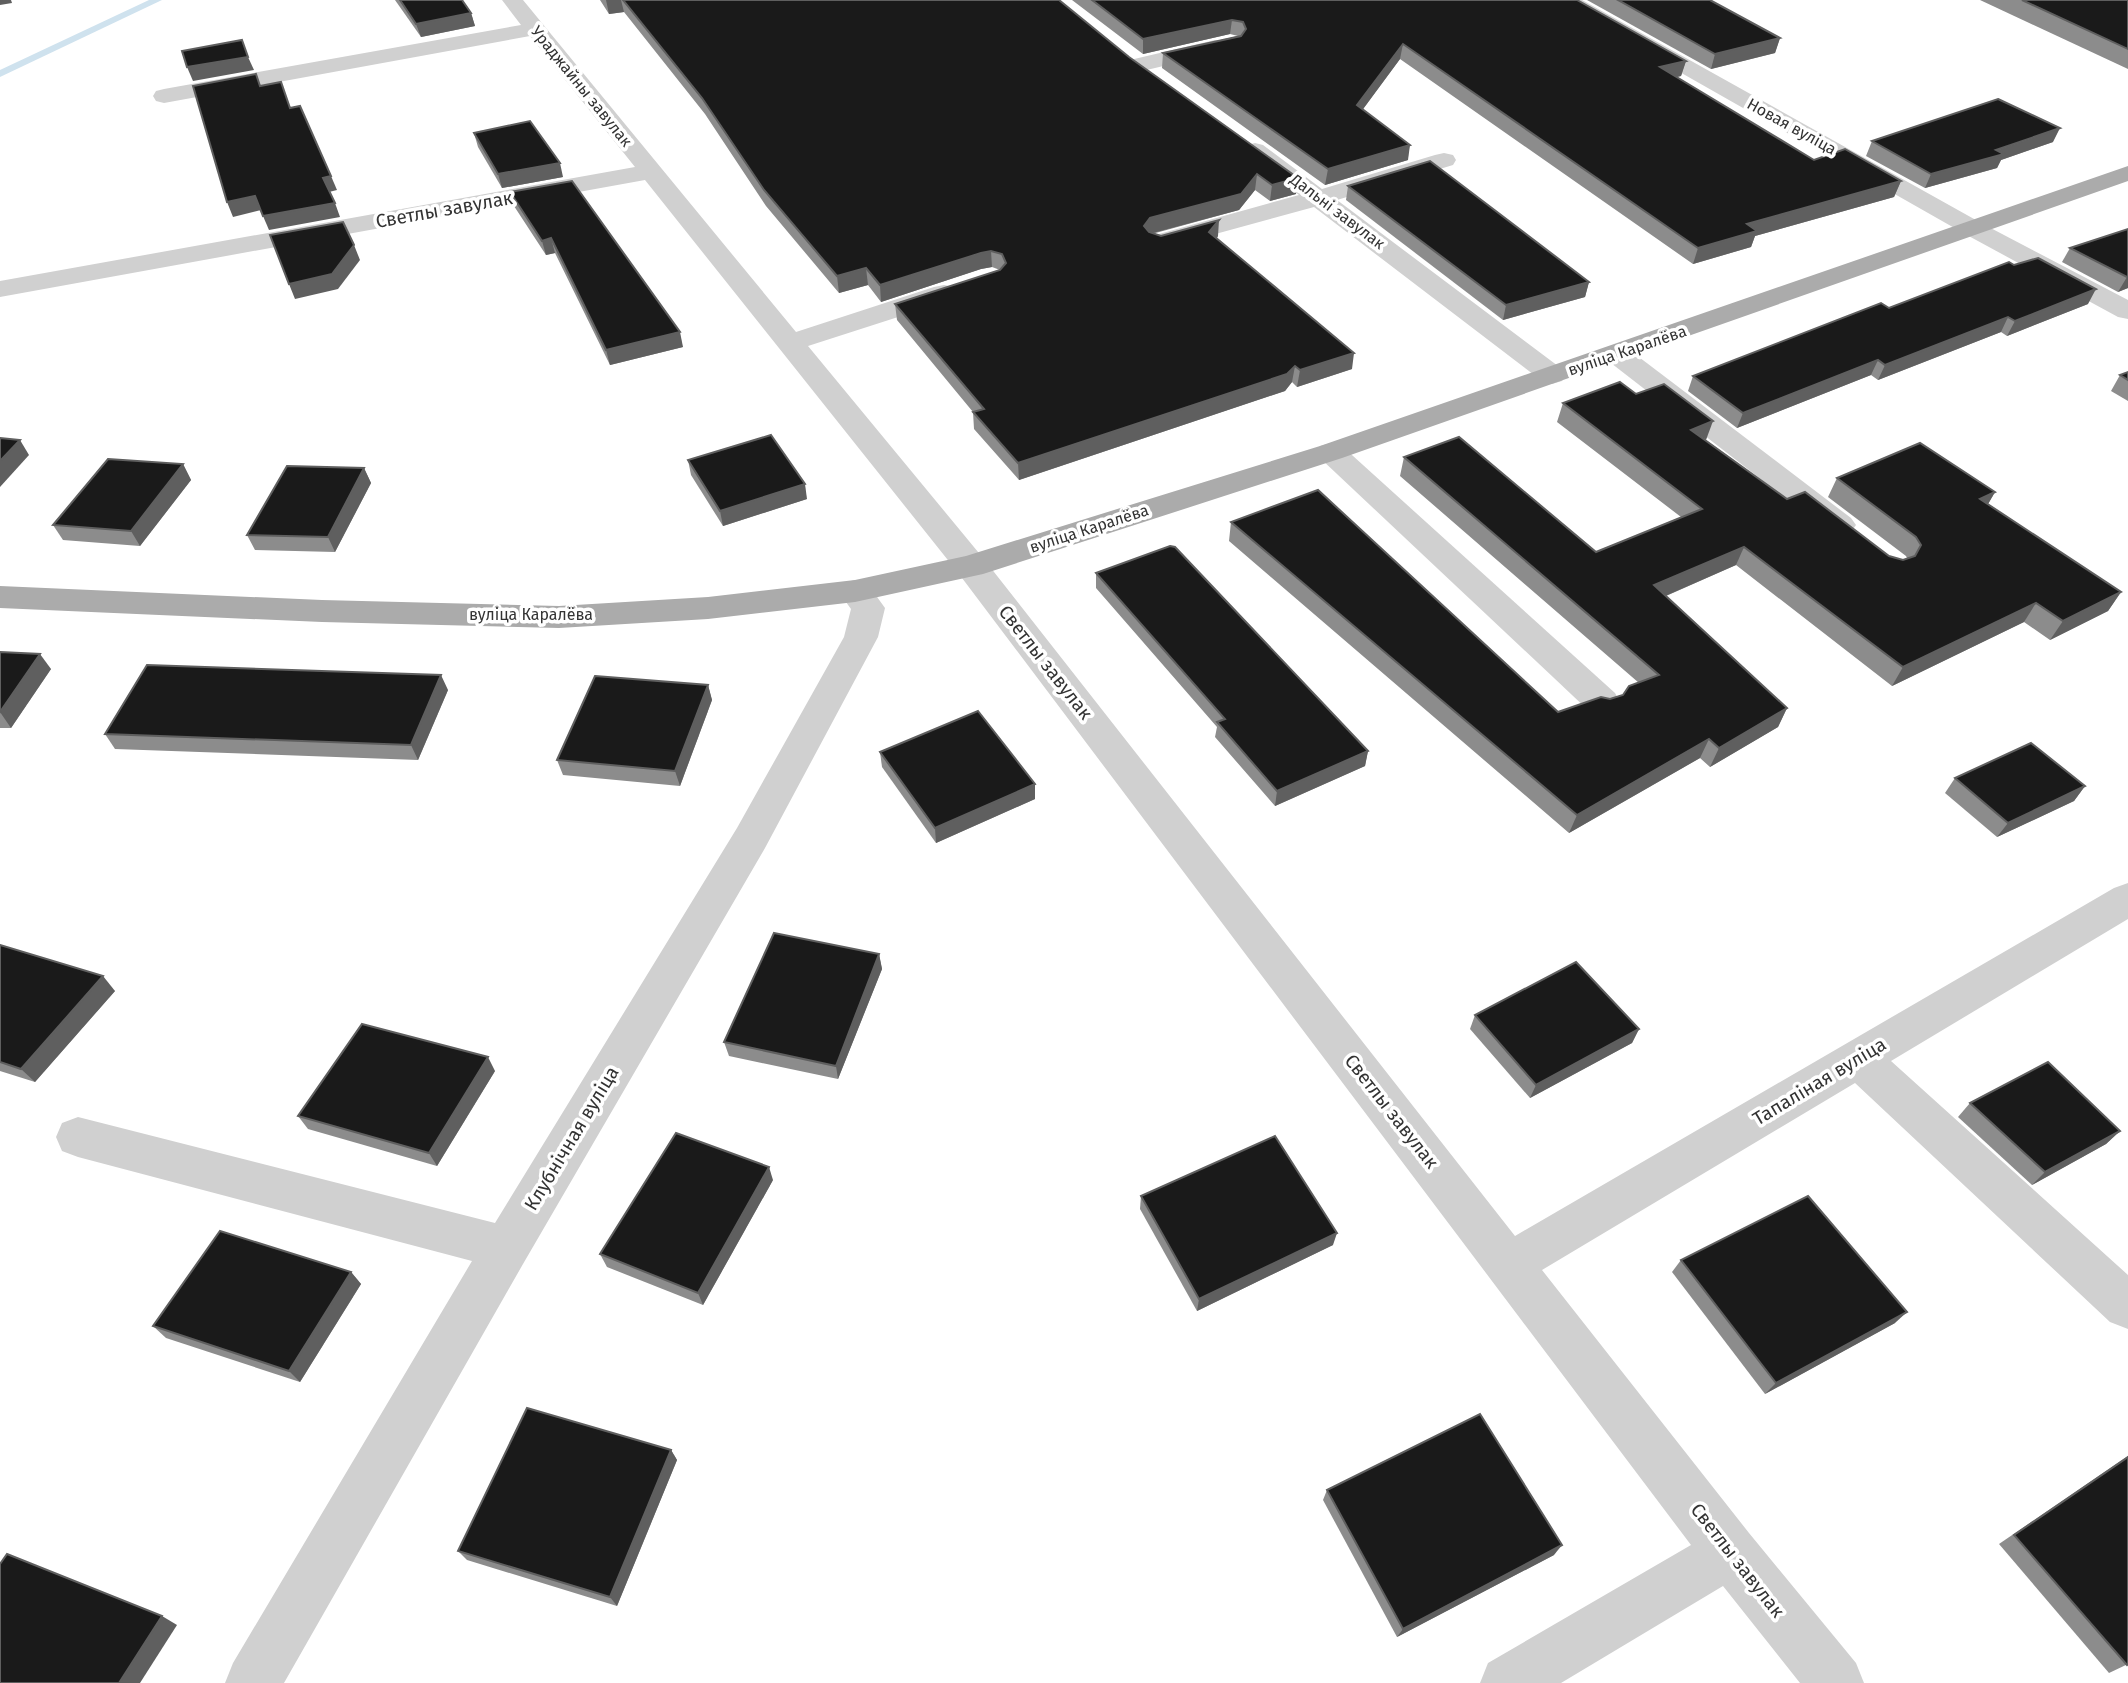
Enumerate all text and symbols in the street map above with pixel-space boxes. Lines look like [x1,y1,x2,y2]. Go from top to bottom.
street label: Ураджайны завулак [527,22,637,151]
street label: Новая вуліца [1744,94,1840,159]
street label: Дальні завулак [1286,169,1389,254]
street label: Светлы завулак [374,186,515,233]
street label: вуліца Каралёва [1565,321,1689,380]
street label: вуліца Каралёва [1027,500,1151,557]
street label: Светлы завулак [994,601,1097,724]
street label: вуліца Каралёва [469,605,593,624]
street label: Тапаліная вуліца [1748,1033,1890,1130]
street label: Светлы завулак [1340,1050,1443,1173]
street label: Клубнічная вуліца [519,1062,624,1214]
street label: Светлы завулак [1686,1499,1789,1622]

